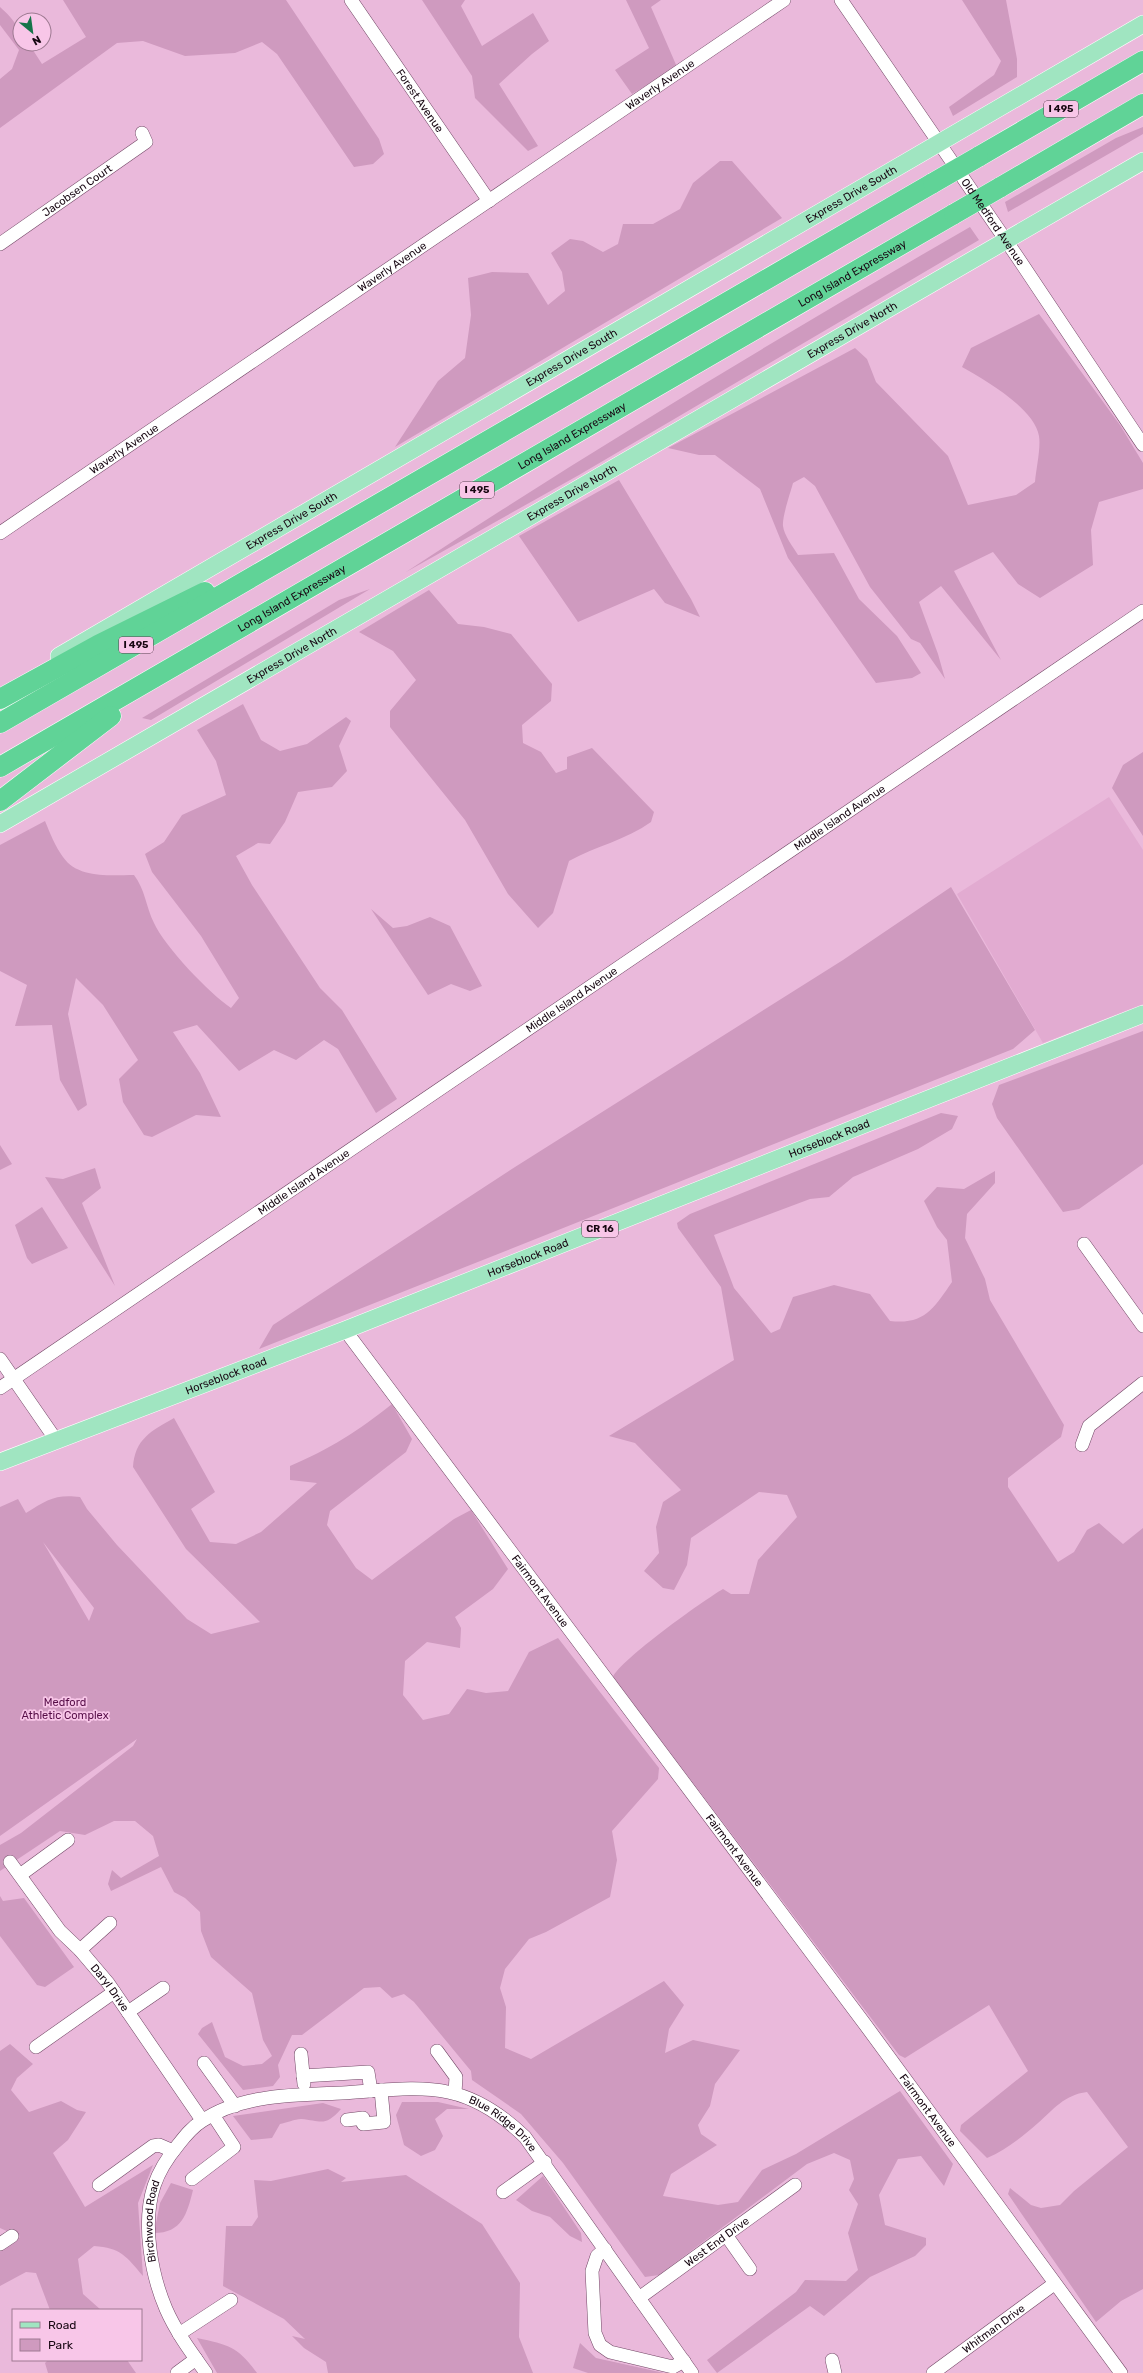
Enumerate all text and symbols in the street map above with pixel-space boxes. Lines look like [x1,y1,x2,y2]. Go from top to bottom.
north arrow [12,12,52,52]
text: N [30,33,43,48]
street label: Waverly Avenue [623,56,697,112]
street label: Forest Avenue [394,66,446,135]
road number: I 495 [1044,101,1078,117]
street label: Jacobsen Court [40,161,115,219]
street label: Express Drive South [803,162,899,226]
street label: Old Medford Avenue [959,176,1028,268]
street label: Long Island Expressway [796,237,909,309]
street label: Waverly Avenue [355,239,429,294]
street label: Express Drive North [805,299,899,361]
street label: Express Drive South [523,326,619,389]
street label: Long Island Expressway [515,399,628,472]
street label: Waverly Avenue [87,421,161,477]
street label: Express Drive North [524,461,619,523]
road number: I 495 [460,482,494,498]
street label: Express Drive South [243,489,339,552]
street label: Long Island Expressway [235,562,348,634]
street label: Express Drive North [244,624,339,686]
road number: I 495 [119,637,153,653]
street label: Middle Island Avenue [791,782,888,853]
street label: Middle Island Avenue [523,964,620,1035]
street label: Horseblock Road [787,1116,872,1160]
street label: Middle Island Avenue [255,1146,352,1217]
road number: CR 16 [582,1221,618,1237]
street label: Horseblock Road [485,1236,570,1280]
street label: Horseblock Road [183,1354,269,1397]
street label: Fairmont Avenue [509,1552,572,1630]
park label: Medford Athletic Complex [21,1696,109,1722]
street label: Fairmont Avenue [703,1812,766,1889]
street label: Daryl Drive [88,1961,132,2014]
street label: Fairmont Avenue [897,2071,959,2149]
street label: Blue Ridge Drive [467,2093,540,2154]
street label: Birchwood Road [142,2178,162,2264]
street label: West End Drive [682,2214,752,2269]
street label: Whitman Drive [960,2301,1027,2356]
legend [12,2309,142,2361]
text: Road [48,2318,76,2332]
text: Park [48,2338,74,2352]

